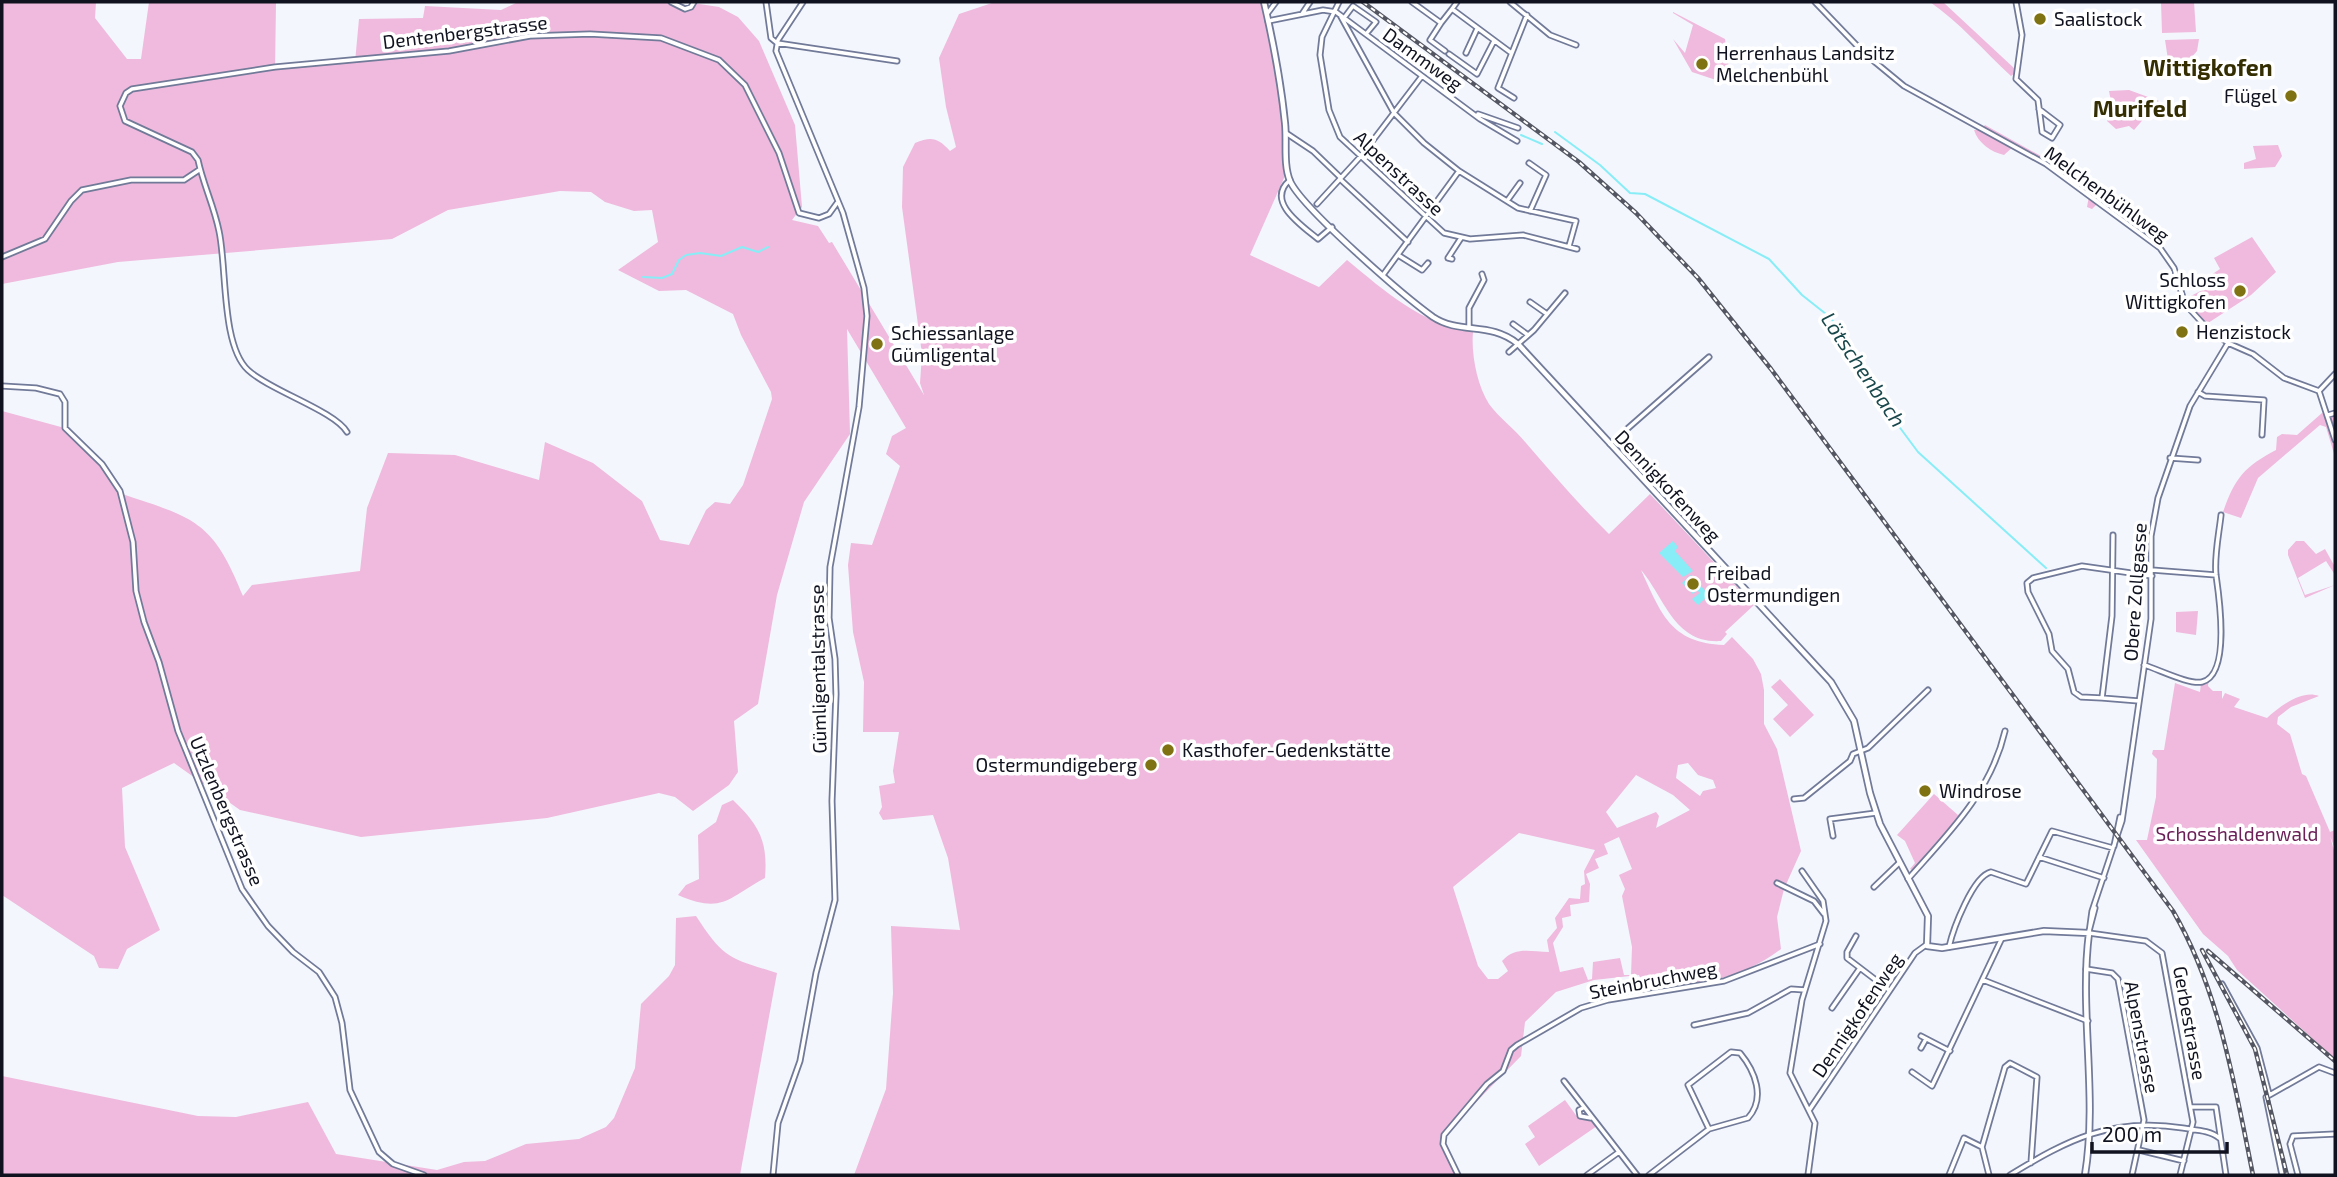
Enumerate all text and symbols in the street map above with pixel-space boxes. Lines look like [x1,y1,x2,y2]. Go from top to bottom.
place label: Saalistock [2054,7,2143,30]
street label: Dentenbergstrasse [381,10,549,53]
marker: Saalistock [2032,11,2048,27]
street label: Dammweg [1379,22,1468,95]
place label: Herrenhaus Landsitz Melchenbühl [1716,41,1895,86]
district label: Wittigkofen [2143,53,2273,81]
marker: Herrenhaus Landsitz Melchenbühl [1694,56,1710,72]
place label: Flügel [2224,84,2277,107]
marker: Flügel [2283,88,2299,104]
district label: Murifeld [2093,94,2187,122]
street label: Alpenstrasse [1350,125,1449,220]
street label: Melchenbühlweg [2040,141,2174,247]
place label: Schloss Wittigkofen [2125,268,2226,313]
marker: Schloss Wittigkofen [2232,283,2248,299]
water label: Lötschenbach [1817,307,1912,431]
place label: Henzistock [2196,320,2291,343]
place label: Schiessanlage Gümligental [891,321,1014,366]
marker: Henzistock [2174,324,2190,340]
marker: Schiessanlage Gümligental [869,336,885,352]
street label: Dennigkofenweg [1610,425,1727,547]
street label: Obere Zollgasse [2118,522,2151,662]
place label: Freibad Ostermundigen [1707,561,1840,606]
marker: Freibad Ostermundigen [1685,576,1701,592]
street label: Gümligentalstrasse [805,584,830,754]
street label: Utzlenbergstrasse [186,733,269,889]
place label: Kasthofer-Gedenkstätte [1182,738,1391,761]
marker: Kasthofer-Gedenkstätte [1160,742,1176,758]
place label: Ostermundigeberg [976,753,1137,776]
marker: Ostermundigeberg [1143,757,1159,773]
place label: Windrose [1939,779,2022,802]
marker: Windrose [1917,783,1933,799]
park label: Schosshaldenwald [2156,822,2318,845]
street label: Dennigkofenweg [1806,948,1907,1081]
street label: Steinbruchweg [1587,956,1719,1003]
street label: Gerbestrasse [2169,964,2212,1082]
street label: Alpenstrasse [2120,979,2165,1095]
scale bar [2092,1110,2227,1154]
text: 200 m [2102,1121,2162,1146]

